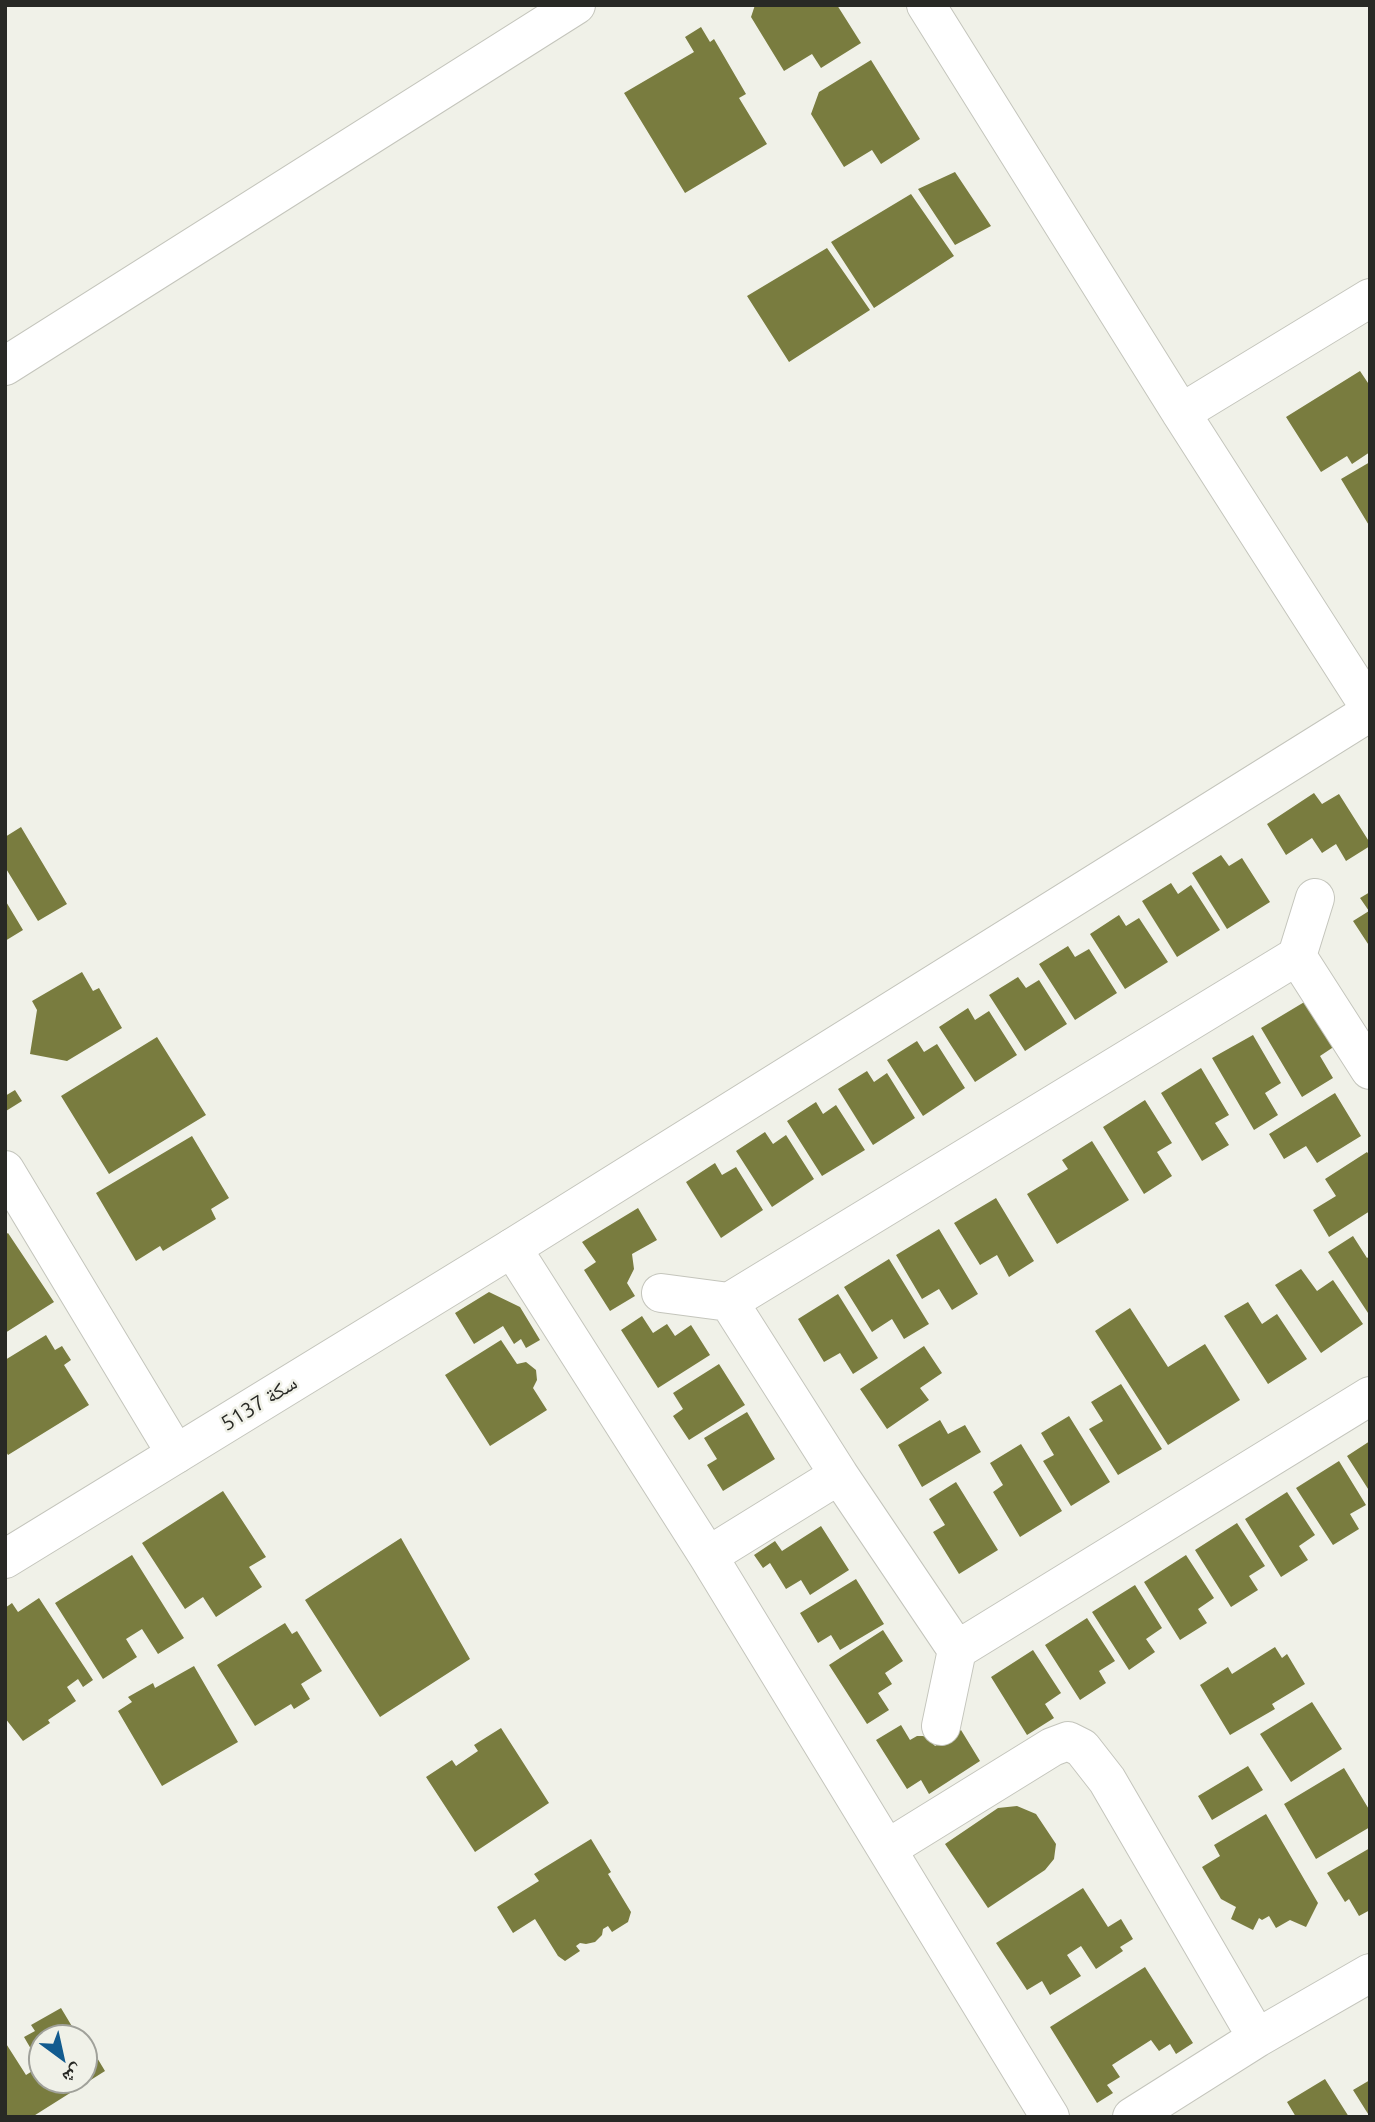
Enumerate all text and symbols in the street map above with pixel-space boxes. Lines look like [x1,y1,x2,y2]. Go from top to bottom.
street label: سكة 5137 [216,1370,302,1436]
north arrow [28,2024,98,2094]
text: ش [59,2060,88,2090]

